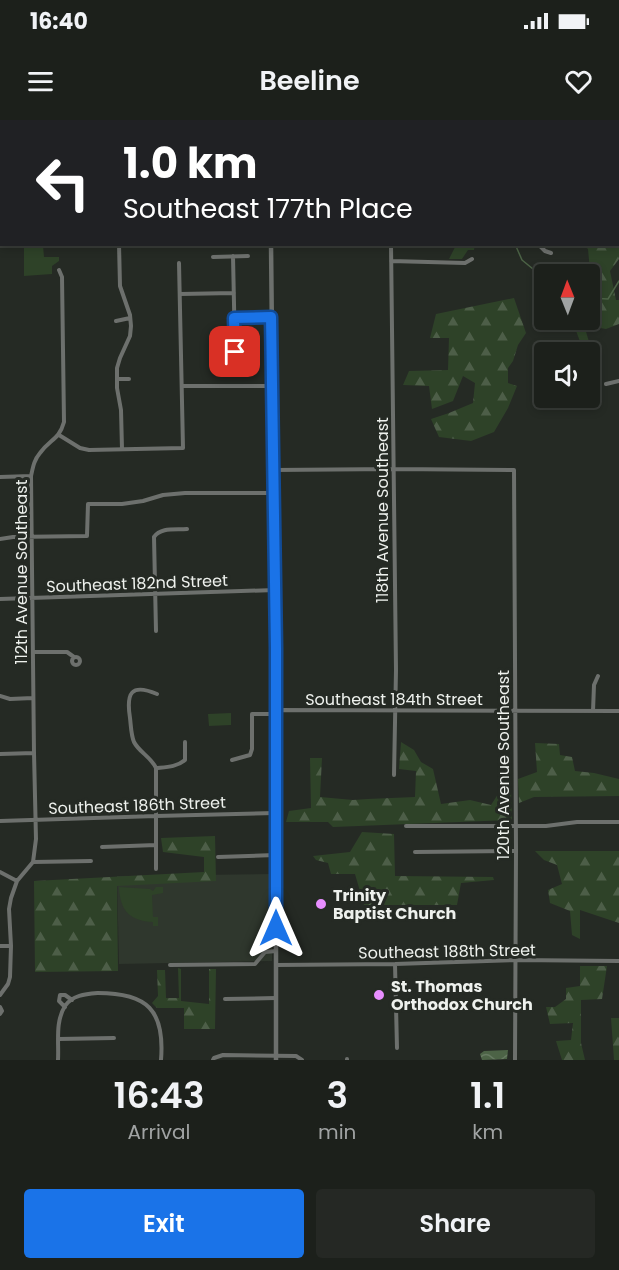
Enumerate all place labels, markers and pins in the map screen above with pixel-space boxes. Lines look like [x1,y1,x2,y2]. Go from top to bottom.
pin [209,326,260,377]
place label: Trinity Baptist Church [333,884,456,925]
marker: Trinity Baptist Church [314,897,328,911]
place label: St. Thomas Orthodox Church [391,975,533,1016]
marker: St. Thomas Orthodox Church [372,988,386,1002]

